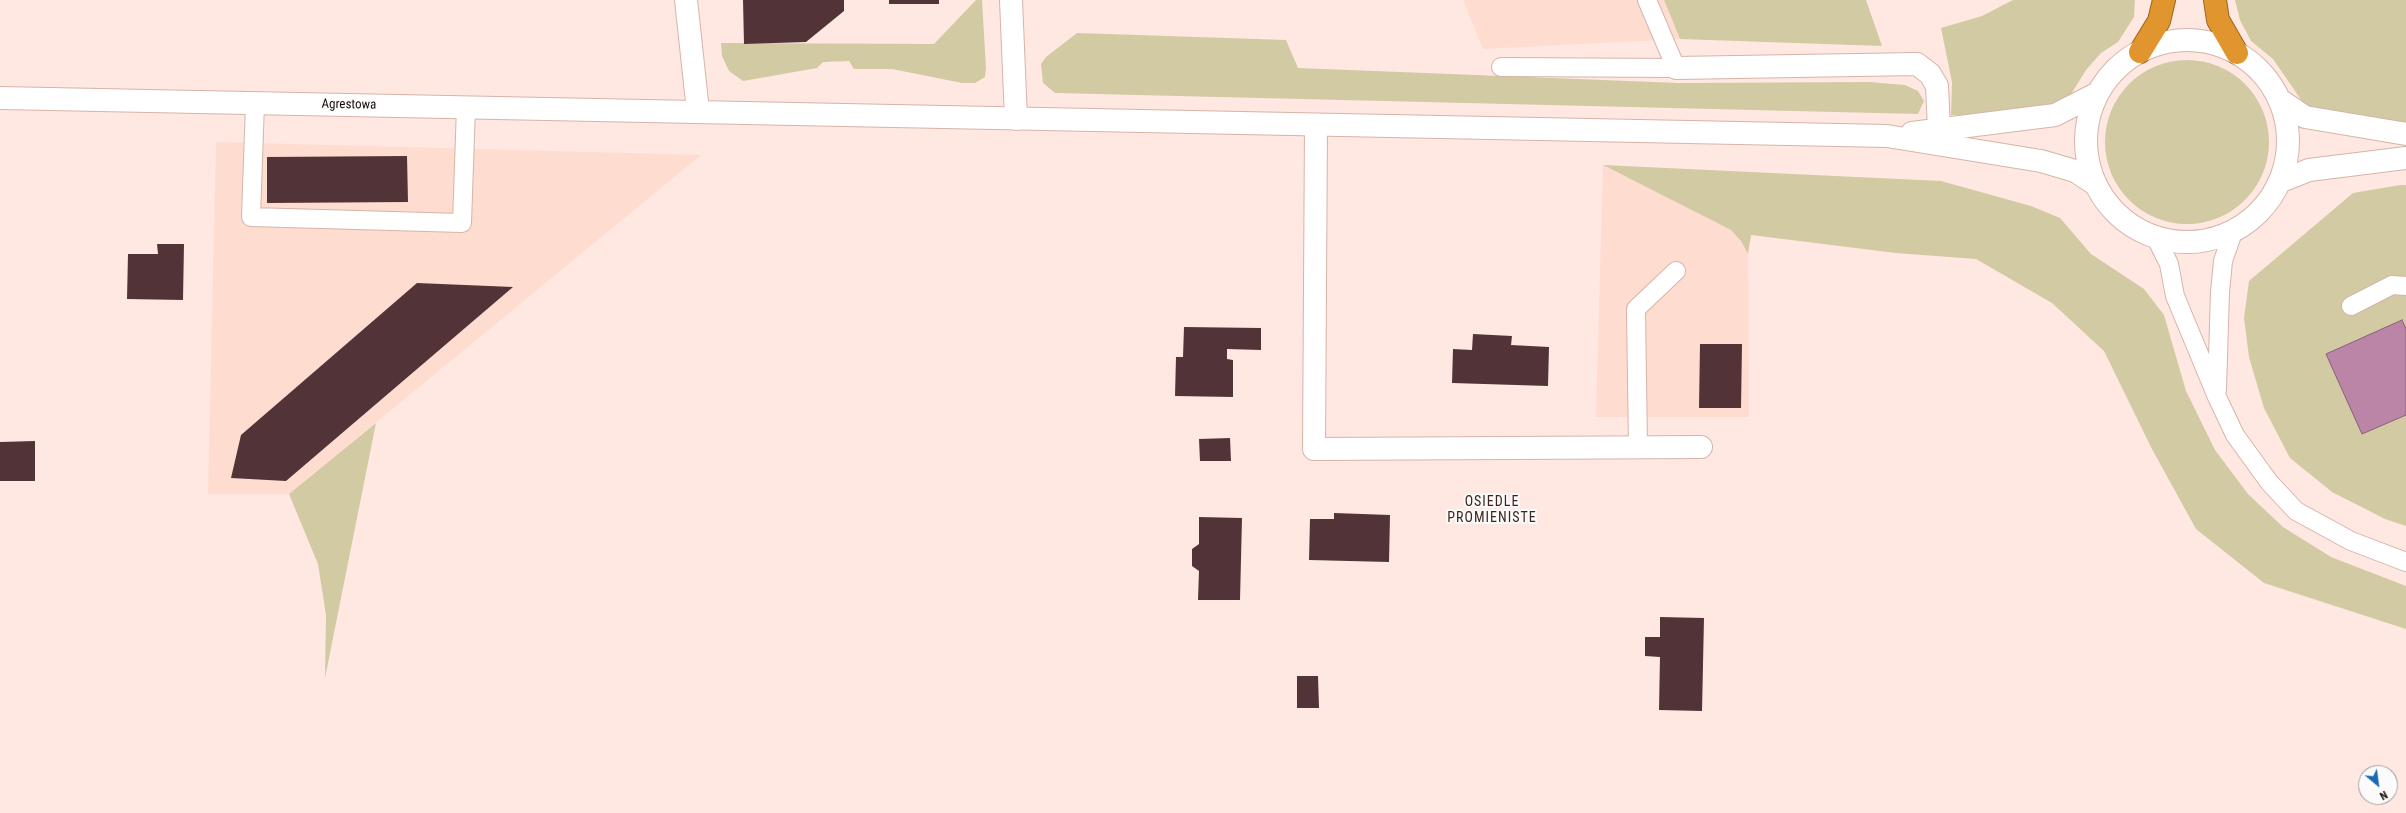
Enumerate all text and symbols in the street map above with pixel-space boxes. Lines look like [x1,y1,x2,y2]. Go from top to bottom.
street label: Agrestowa [322,97,376,113]
district label: OSIEDLE PROMIENISTE [1447,494,1537,526]
north arrow [2358,765,2398,805]
text: N [2377,788,2390,802]

